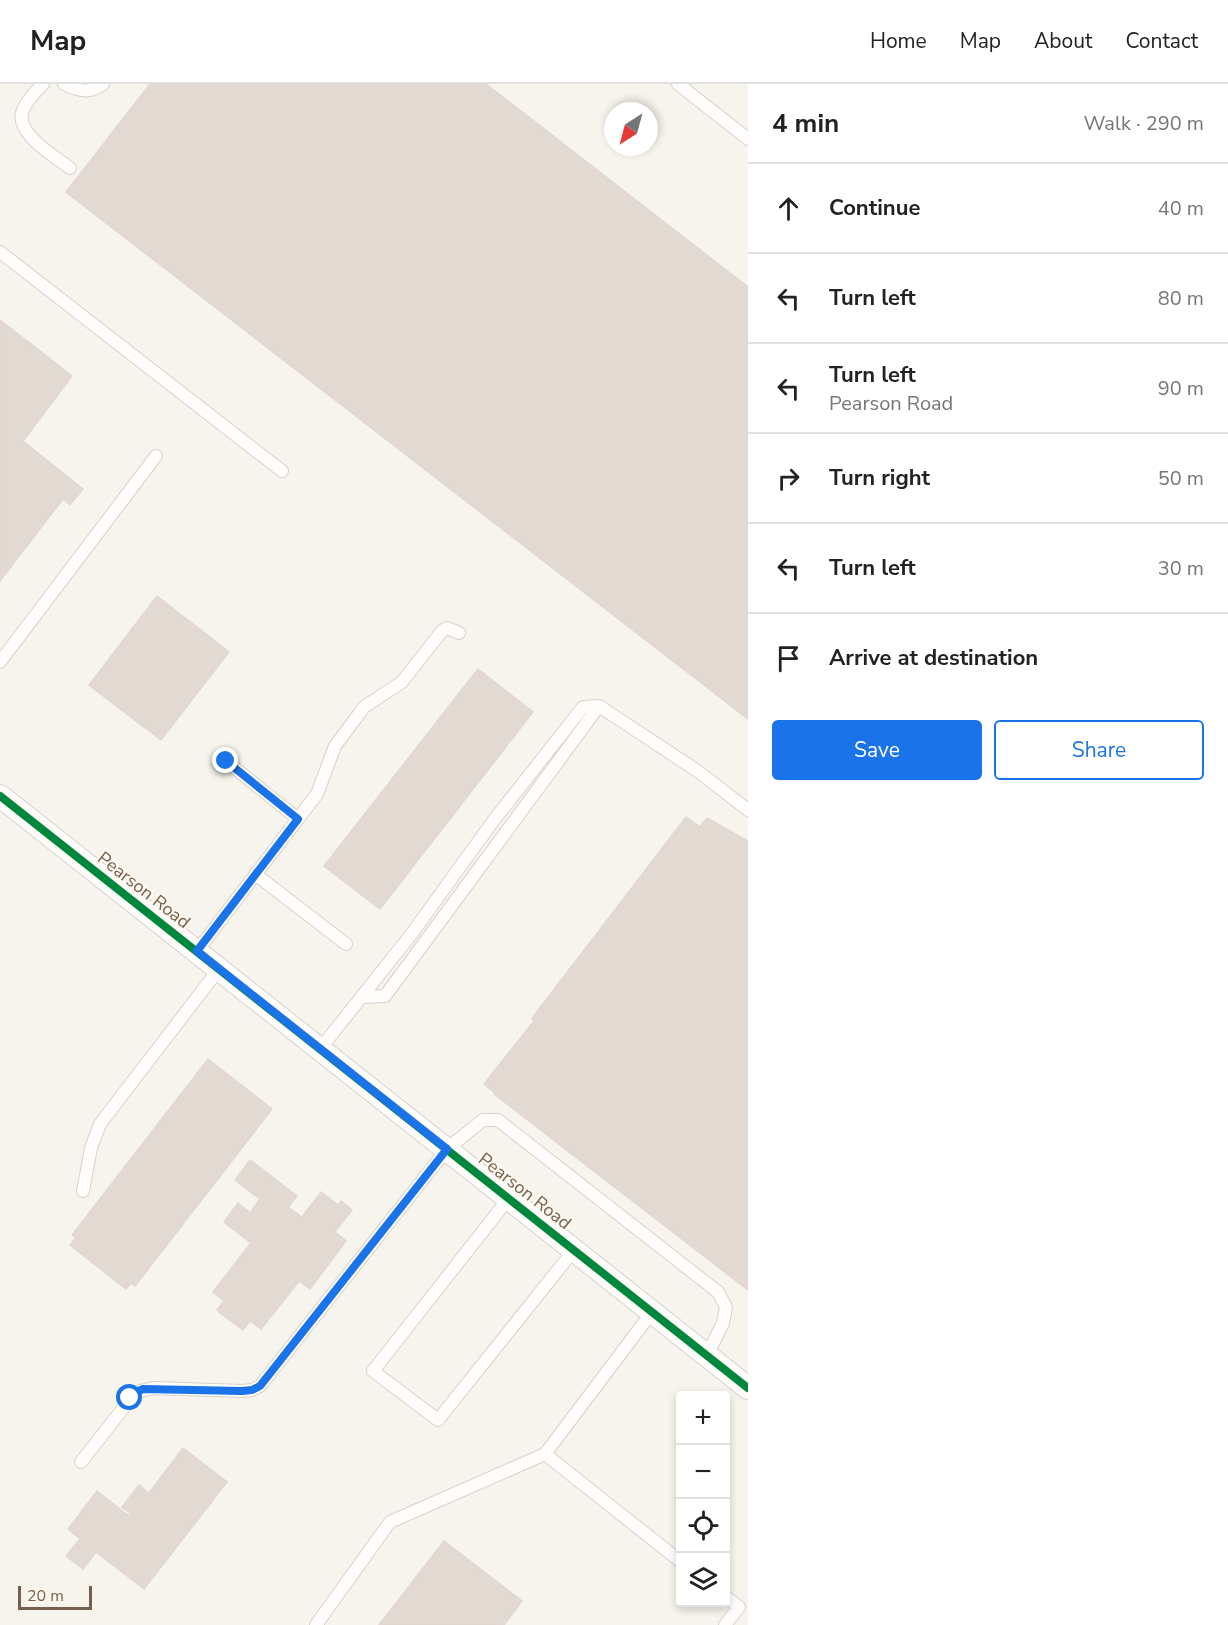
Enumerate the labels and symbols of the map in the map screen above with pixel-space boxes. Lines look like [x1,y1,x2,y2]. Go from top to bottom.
north arrow [604,102,658,156]
route end [212,747,238,773]
street label: Pearson Road [93,846,195,934]
street label: Pearson Road [474,1147,576,1235]
route start [116,1384,142,1410]
scale bar [18,1583,92,1610]

